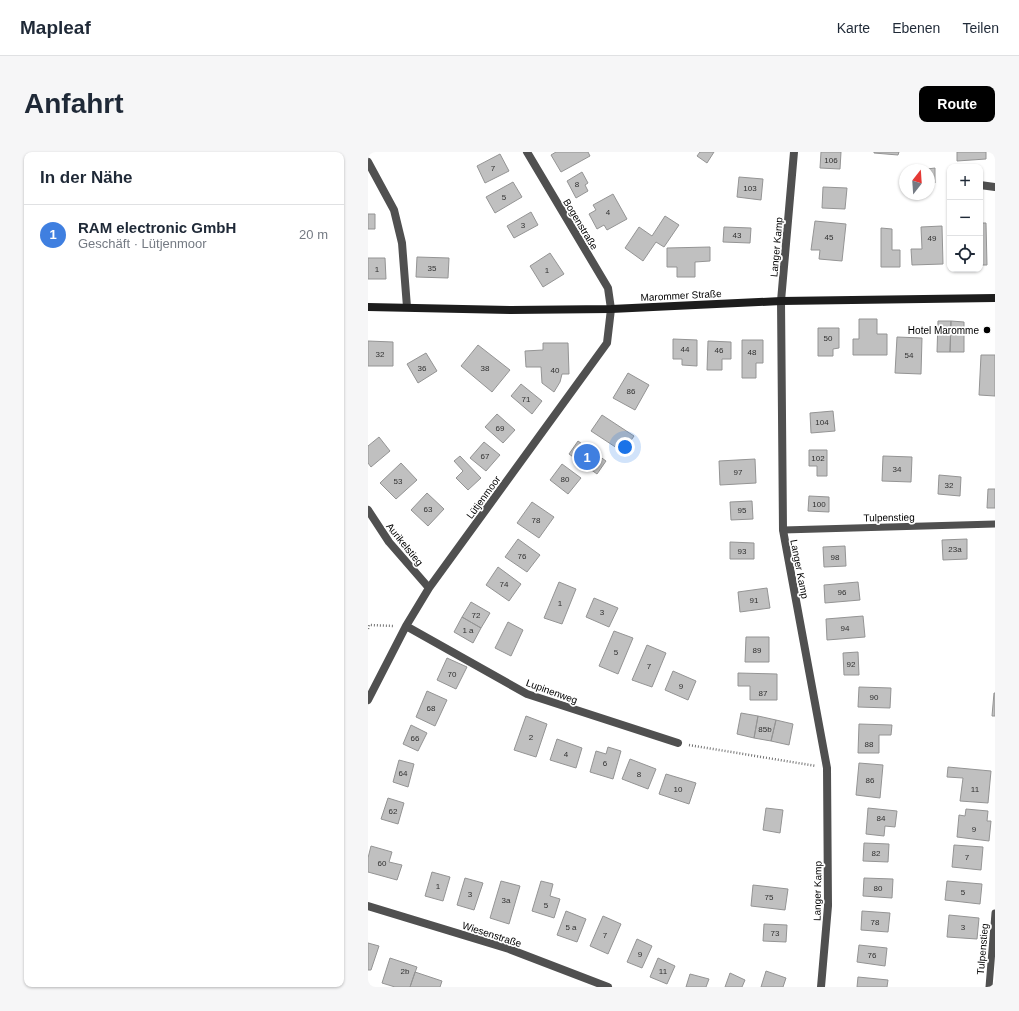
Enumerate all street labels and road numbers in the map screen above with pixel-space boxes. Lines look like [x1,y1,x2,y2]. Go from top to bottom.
street label: Bogenstraße [561,197,600,252]
street label: Langer Kamp [768,216,785,277]
street label: Marommer Straße [640,288,722,303]
street label: Lütjenmoor [464,473,503,521]
street label: Tulpenstieg [863,512,915,523]
street label: Aurikelstieg [384,521,425,568]
street label: Langer Kamp [788,539,811,600]
street label: Lupinenweg [525,677,579,706]
street label: Langer Kamp [811,860,824,921]
street label: Wiesenstraße [461,920,523,949]
street label: Tulpenstieg [975,923,990,975]

